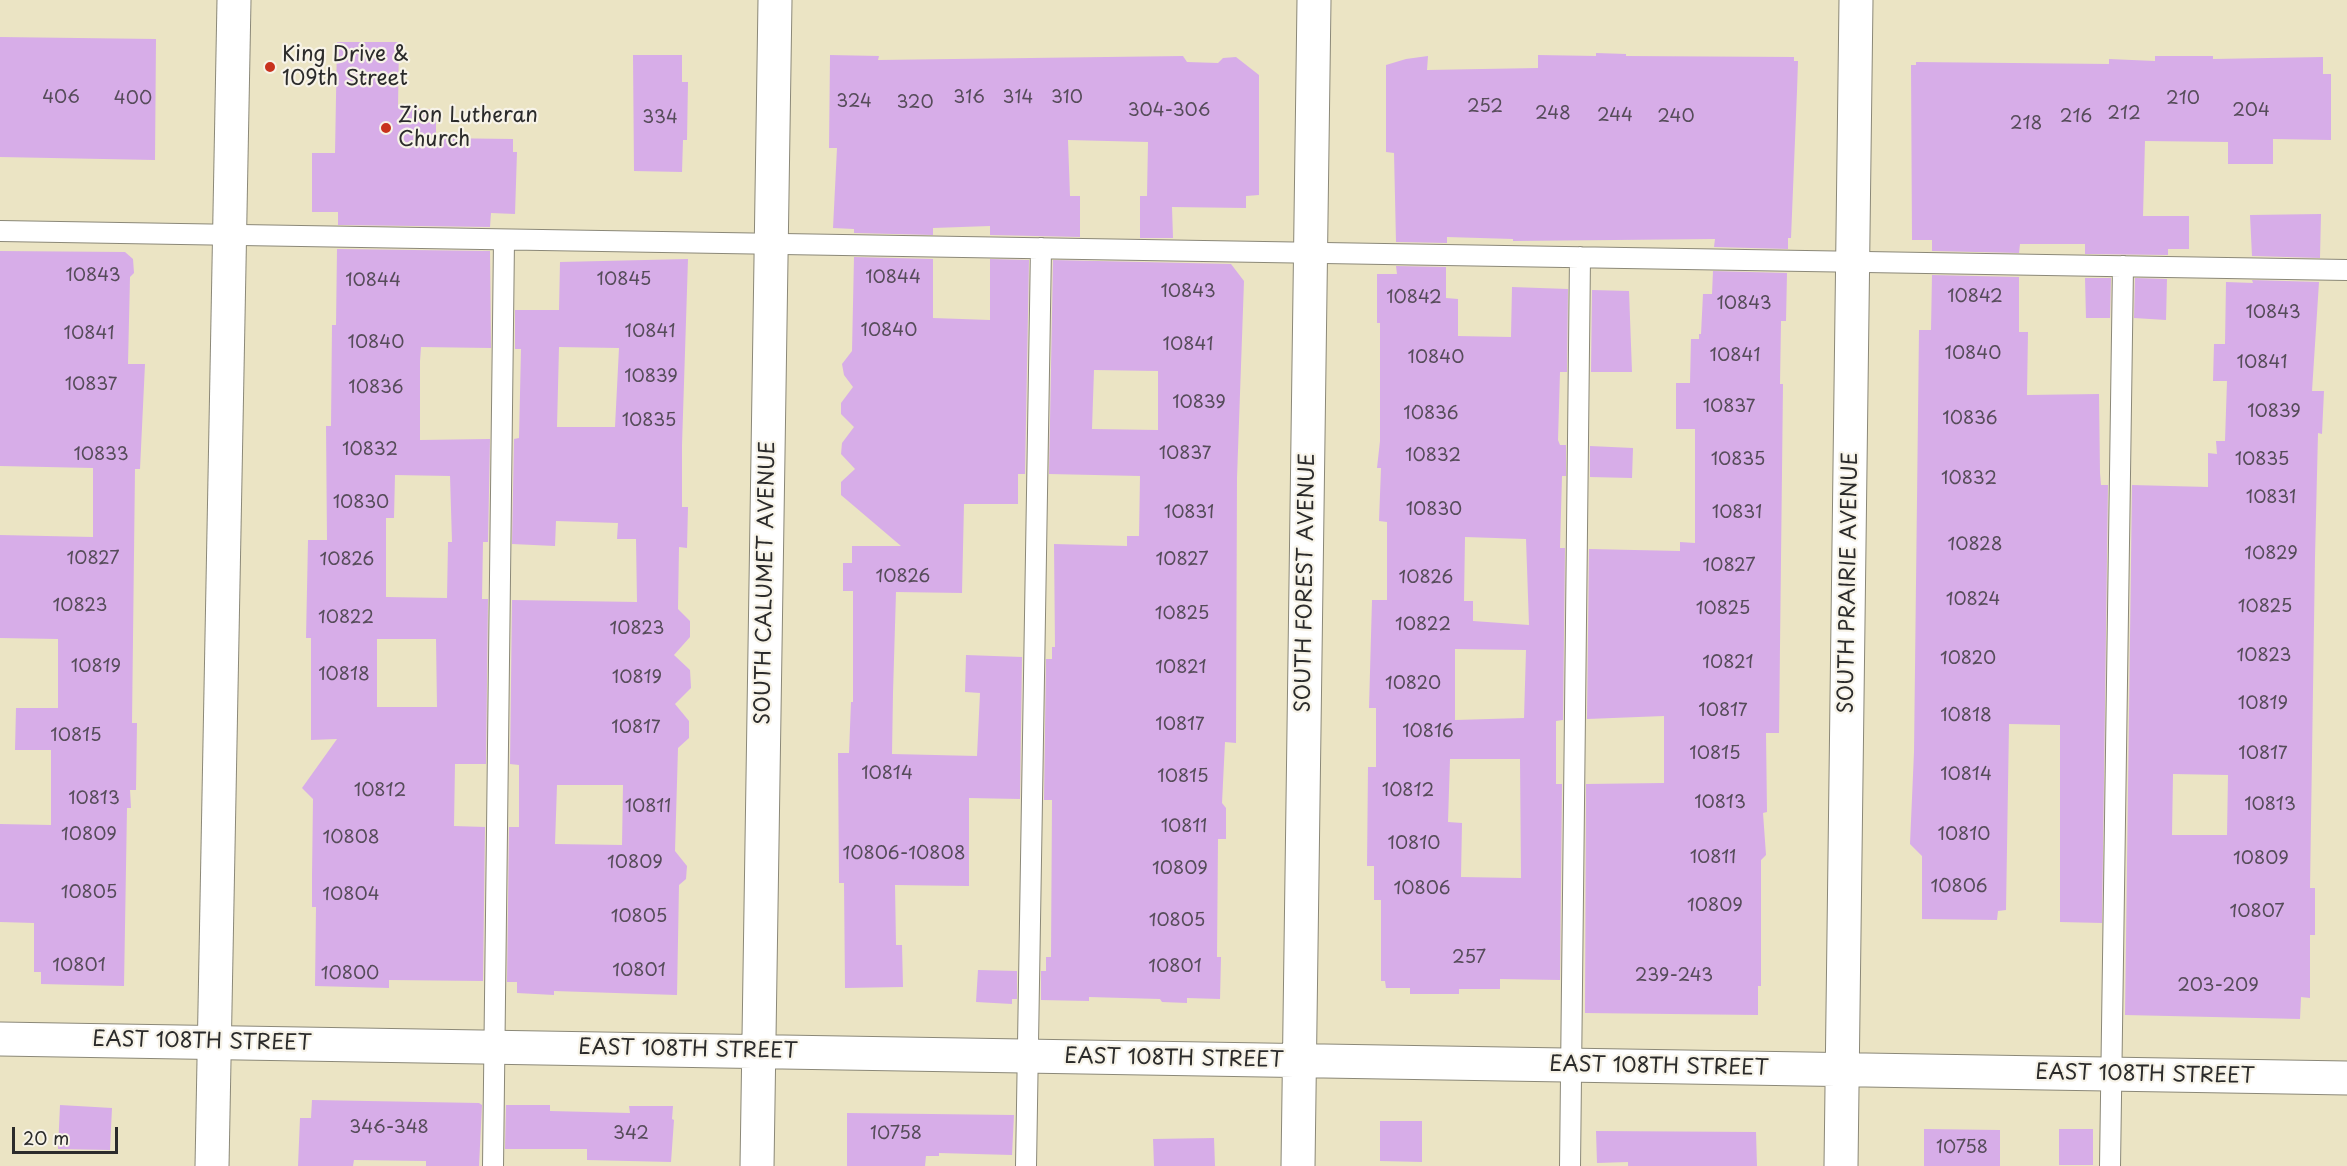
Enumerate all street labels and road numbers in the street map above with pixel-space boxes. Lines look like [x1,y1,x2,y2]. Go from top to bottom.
street label: SOUTH CALUMET AVENUE [751,441,781,725]
street label: SOUTH PRAIRIE AVENUE [1834,452,1864,714]
street label: SOUTH FOREST AVENUE [1291,453,1321,713]
street label: EAST 108TH STREET [92,1027,312,1057]
street label: EAST 108TH STREET [578,1035,798,1065]
street label: EAST 108TH STREET [1064,1044,1284,1074]
street label: EAST 108TH STREET [1549,1052,1769,1082]
street label: EAST 108TH STREET [2035,1060,2255,1090]

